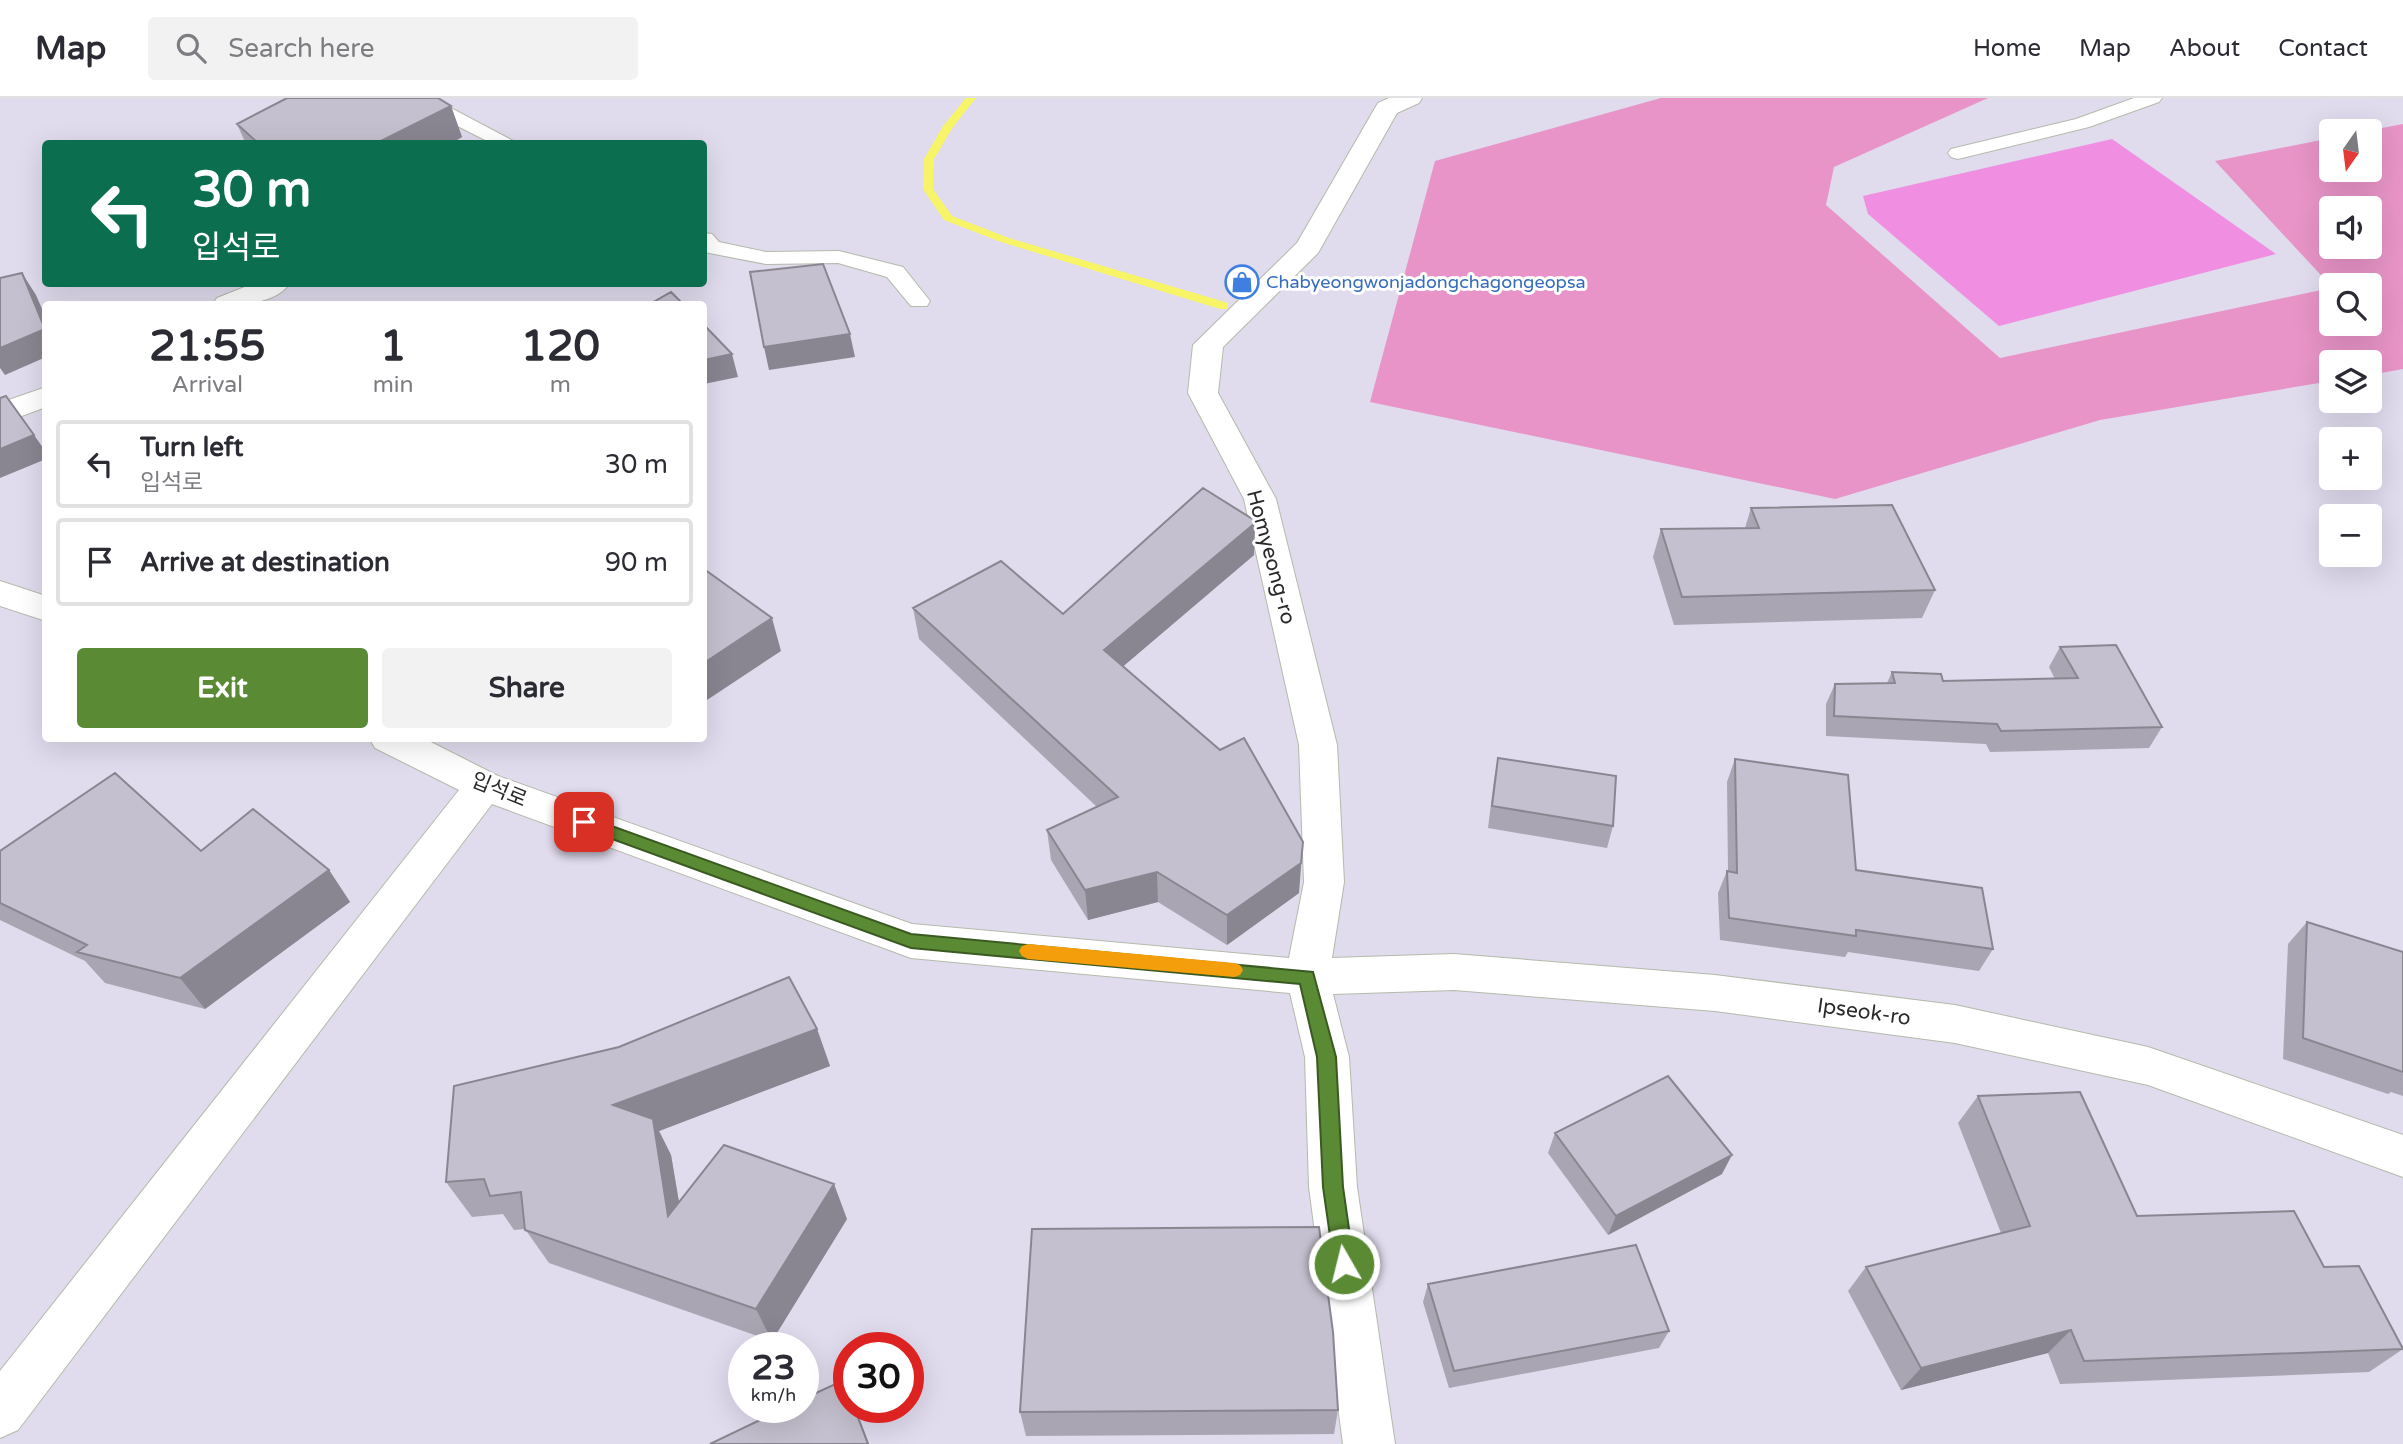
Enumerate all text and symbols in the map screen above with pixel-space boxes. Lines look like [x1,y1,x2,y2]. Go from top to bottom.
search box [148,17,638,80]
text: Map [35,29,106,68]
icon: search [172,29,210,67]
text: Search here [228,33,374,64]
text: Home [1973,34,2041,63]
text: Map [2079,34,2131,63]
text: About [2169,34,2240,63]
text: Contact [2278,34,2368,63]
north arrow [2319,119,2382,182]
map controls [2319,119,2382,567]
text: 30 m [192,161,311,220]
icon: left [77,168,168,259]
button: sound [2319,196,2382,259]
text: 입석로 [192,229,280,267]
shop icon: Chabyeongwonjadongchagongeopsa [1223,263,1261,301]
place label: Chabyeongwonjadongchagongeopsa [1266,271,1586,293]
button: search [2319,273,2382,336]
text: 21:55 [149,321,266,372]
text: 1 [380,321,406,372]
text: 120 [521,321,600,372]
button: layers [2319,350,2382,413]
text: Arrival [172,371,243,399]
text: min [373,371,414,399]
text: m [550,371,571,399]
button: + [2319,427,2382,490]
text: Turn left [140,432,243,463]
icon: left [81,445,119,483]
text: 30 m [605,449,668,480]
text: 입석로 [140,469,203,497]
street label: Homyeong-ro [1241,487,1301,627]
button: − [2319,504,2382,567]
icon: arrive [81,543,119,581]
text: Arrive at destination [140,547,390,578]
text: 90 m [605,547,668,578]
button: Exit [77,648,368,728]
button: Share [382,648,672,728]
street label: 입석로 [467,768,531,812]
pin [554,792,614,852]
icon: arrive [565,803,603,841]
street label: Ipseok-ro [1816,993,1912,1031]
position arrow [1307,1227,1381,1301]
speed limit sign: 30 [833,1332,924,1423]
text: 23 [752,1347,795,1389]
text: km/h [751,1384,796,1406]

